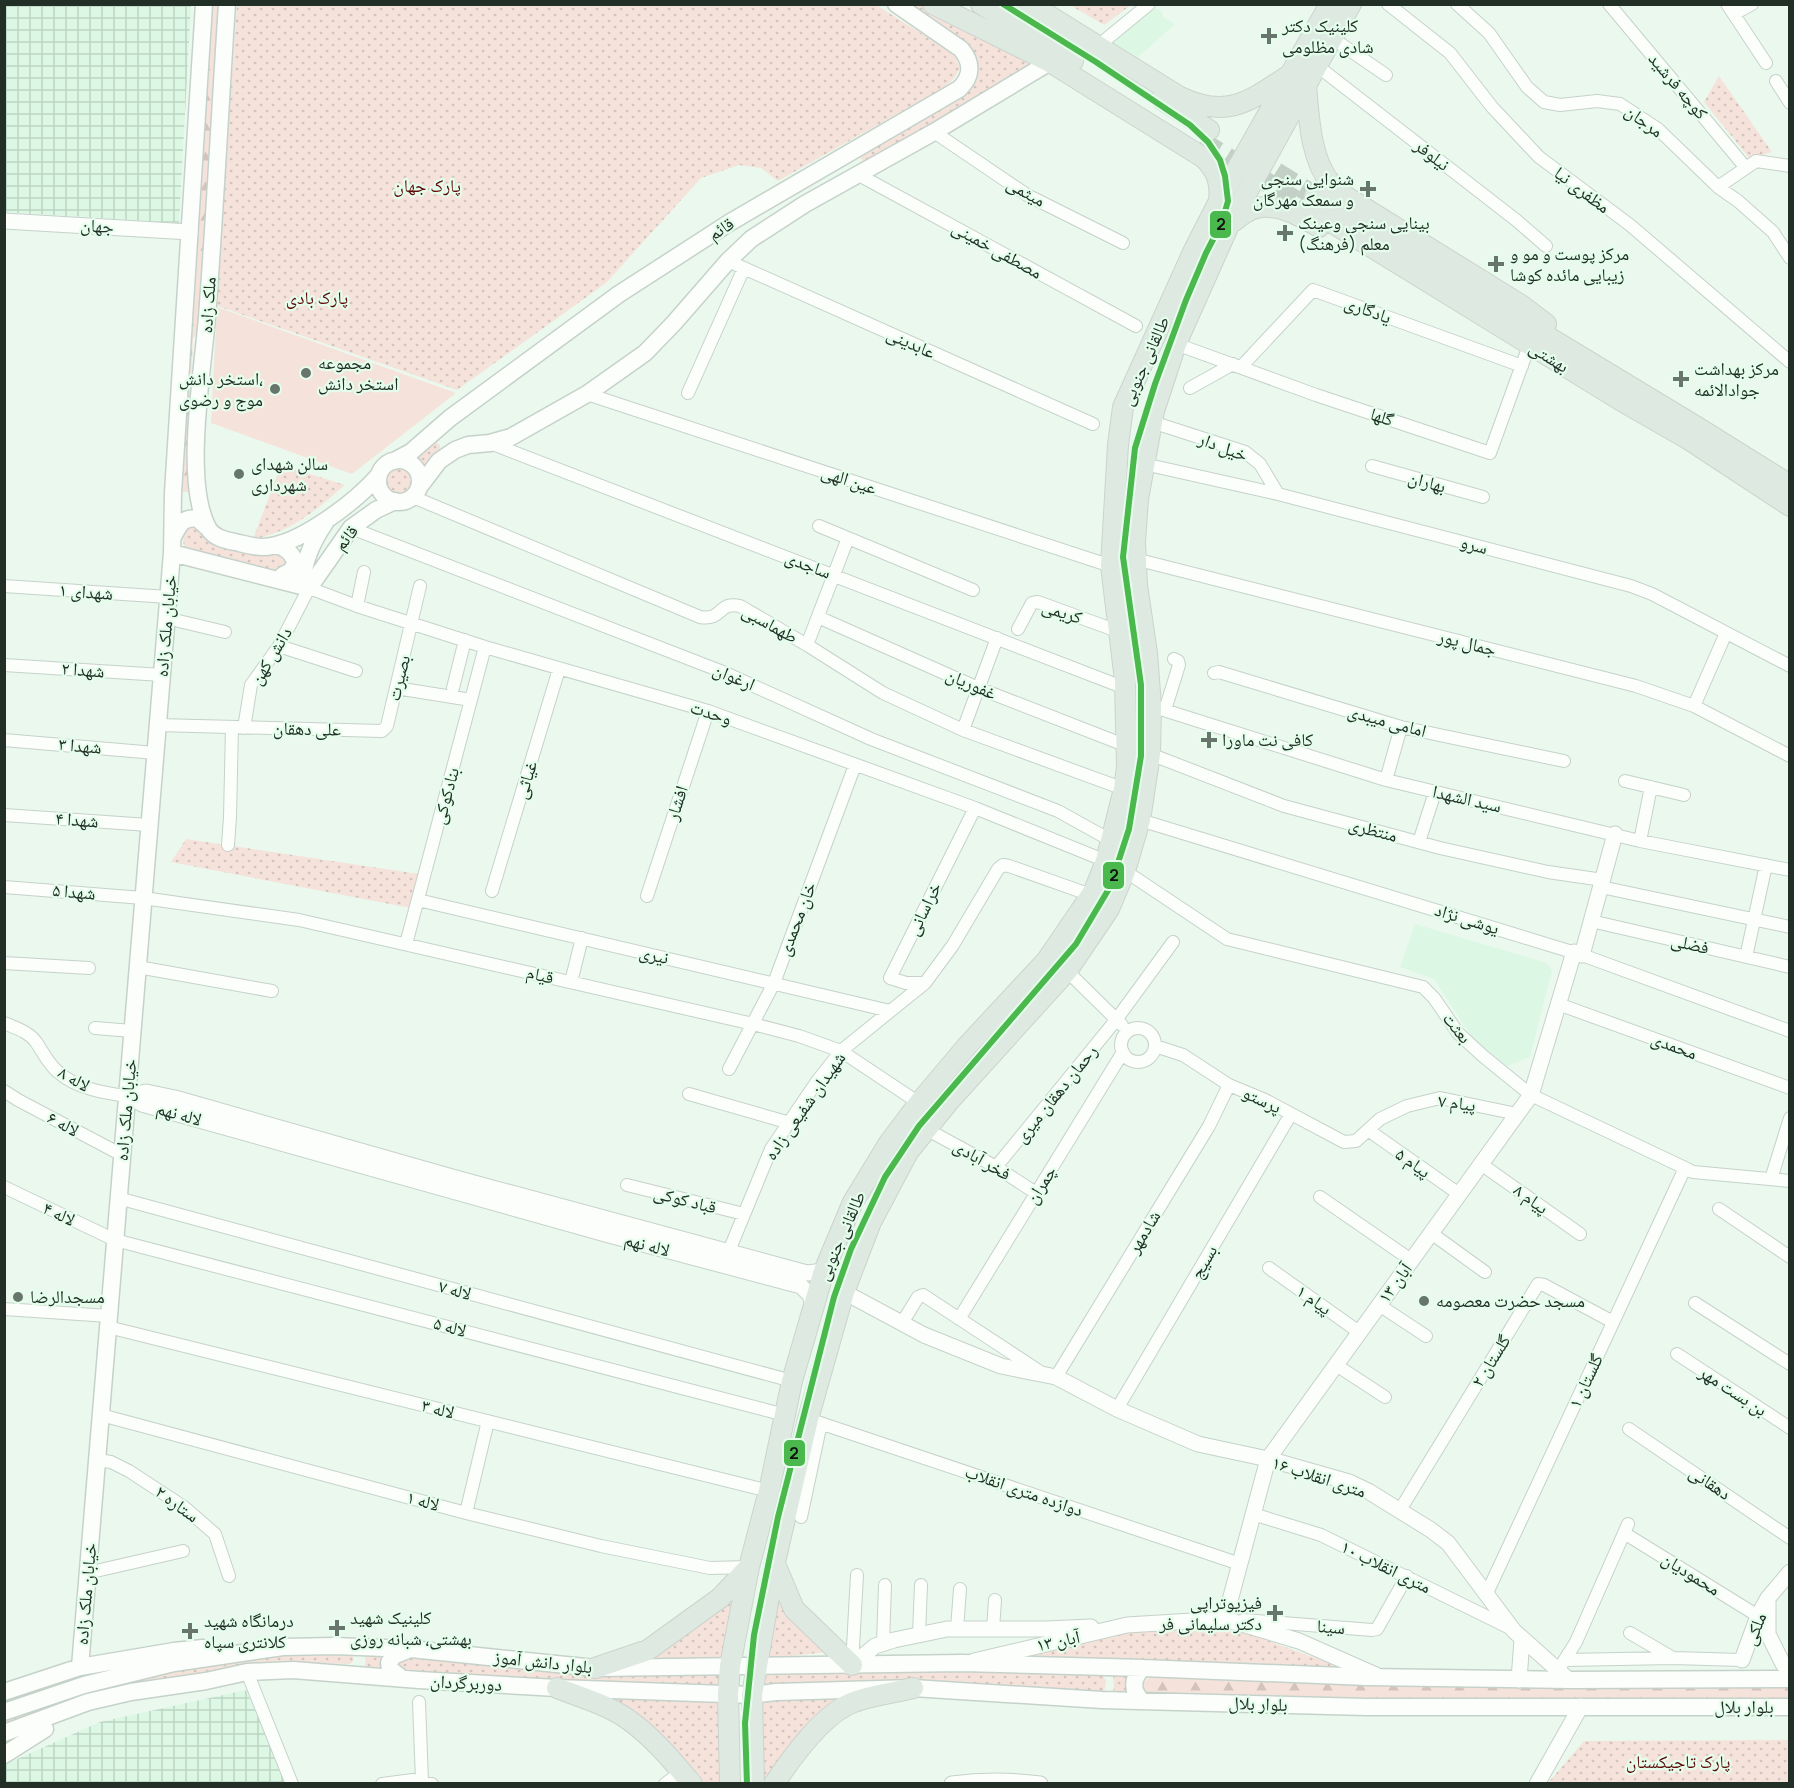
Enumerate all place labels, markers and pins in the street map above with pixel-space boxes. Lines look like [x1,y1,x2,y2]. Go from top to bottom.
place label: کلینیک دکتر شادی مظلومی [1281,13,1374,58]
marker: کلینیک دکتر شادی مظلومی [1260,27,1278,45]
place label: شنوایی سنجی و سمعک مهرگان [1253,166,1354,211]
marker: شنوایی سنجی و سمعک مهرگان [1359,180,1377,198]
place label: بینایی سنجی وعینک معلم (فرهنگ) [1298,210,1430,256]
marker: بینایی سنجی وعینک معلم (فرهنگ) [1276,224,1294,242]
place label: مرکز پوست و مو و زیبایی مائده کوشا [1510,241,1629,286]
marker: مرکز پوست و مو و زیبایی مائده کوشا [1487,255,1505,273]
place label: مجموعه استخر دانش [318,350,398,395]
place label: مرکز بهداشت جوادالائمه [1694,356,1779,401]
place label: استخر دانش، موج و رضوی [179,366,263,412]
marker: مجموعه استخر دانش [299,366,313,380]
marker: مرکز بهداشت جوادالائمه [1672,370,1690,388]
marker: استخر دانش، موج و رضوی [268,382,282,396]
place label: سالن شهدای شهرداری [251,451,328,496]
marker: سالن شهدای شهرداری [232,467,246,481]
place label: کافی نت ماورا [1222,727,1314,751]
marker: کافی نت ماورا [1200,731,1218,749]
place label: مسجدالرضا [30,1284,105,1308]
place label: مسجد حضرت معصومه [1436,1288,1585,1312]
marker: مسجدالرضا [11,1290,25,1304]
marker: مسجد حضرت معصومه [1417,1294,1431,1308]
place label: فیزیوتراپی دکتر سلیمانی فر [1158,1590,1262,1635]
marker: فیزیوتراپی دکتر سلیمانی فر [1266,1604,1284,1622]
place label: کلینیک شهید بهشتی، شبانه روزی [350,1605,472,1650]
place label: درمانگاه شهید کلانتری سپاه [204,1608,294,1653]
marker: کلینیک شهید بهشتی، شبانه روزی [328,1619,346,1637]
marker: درمانگاه شهید کلانتری سپاه [181,1622,199,1640]

